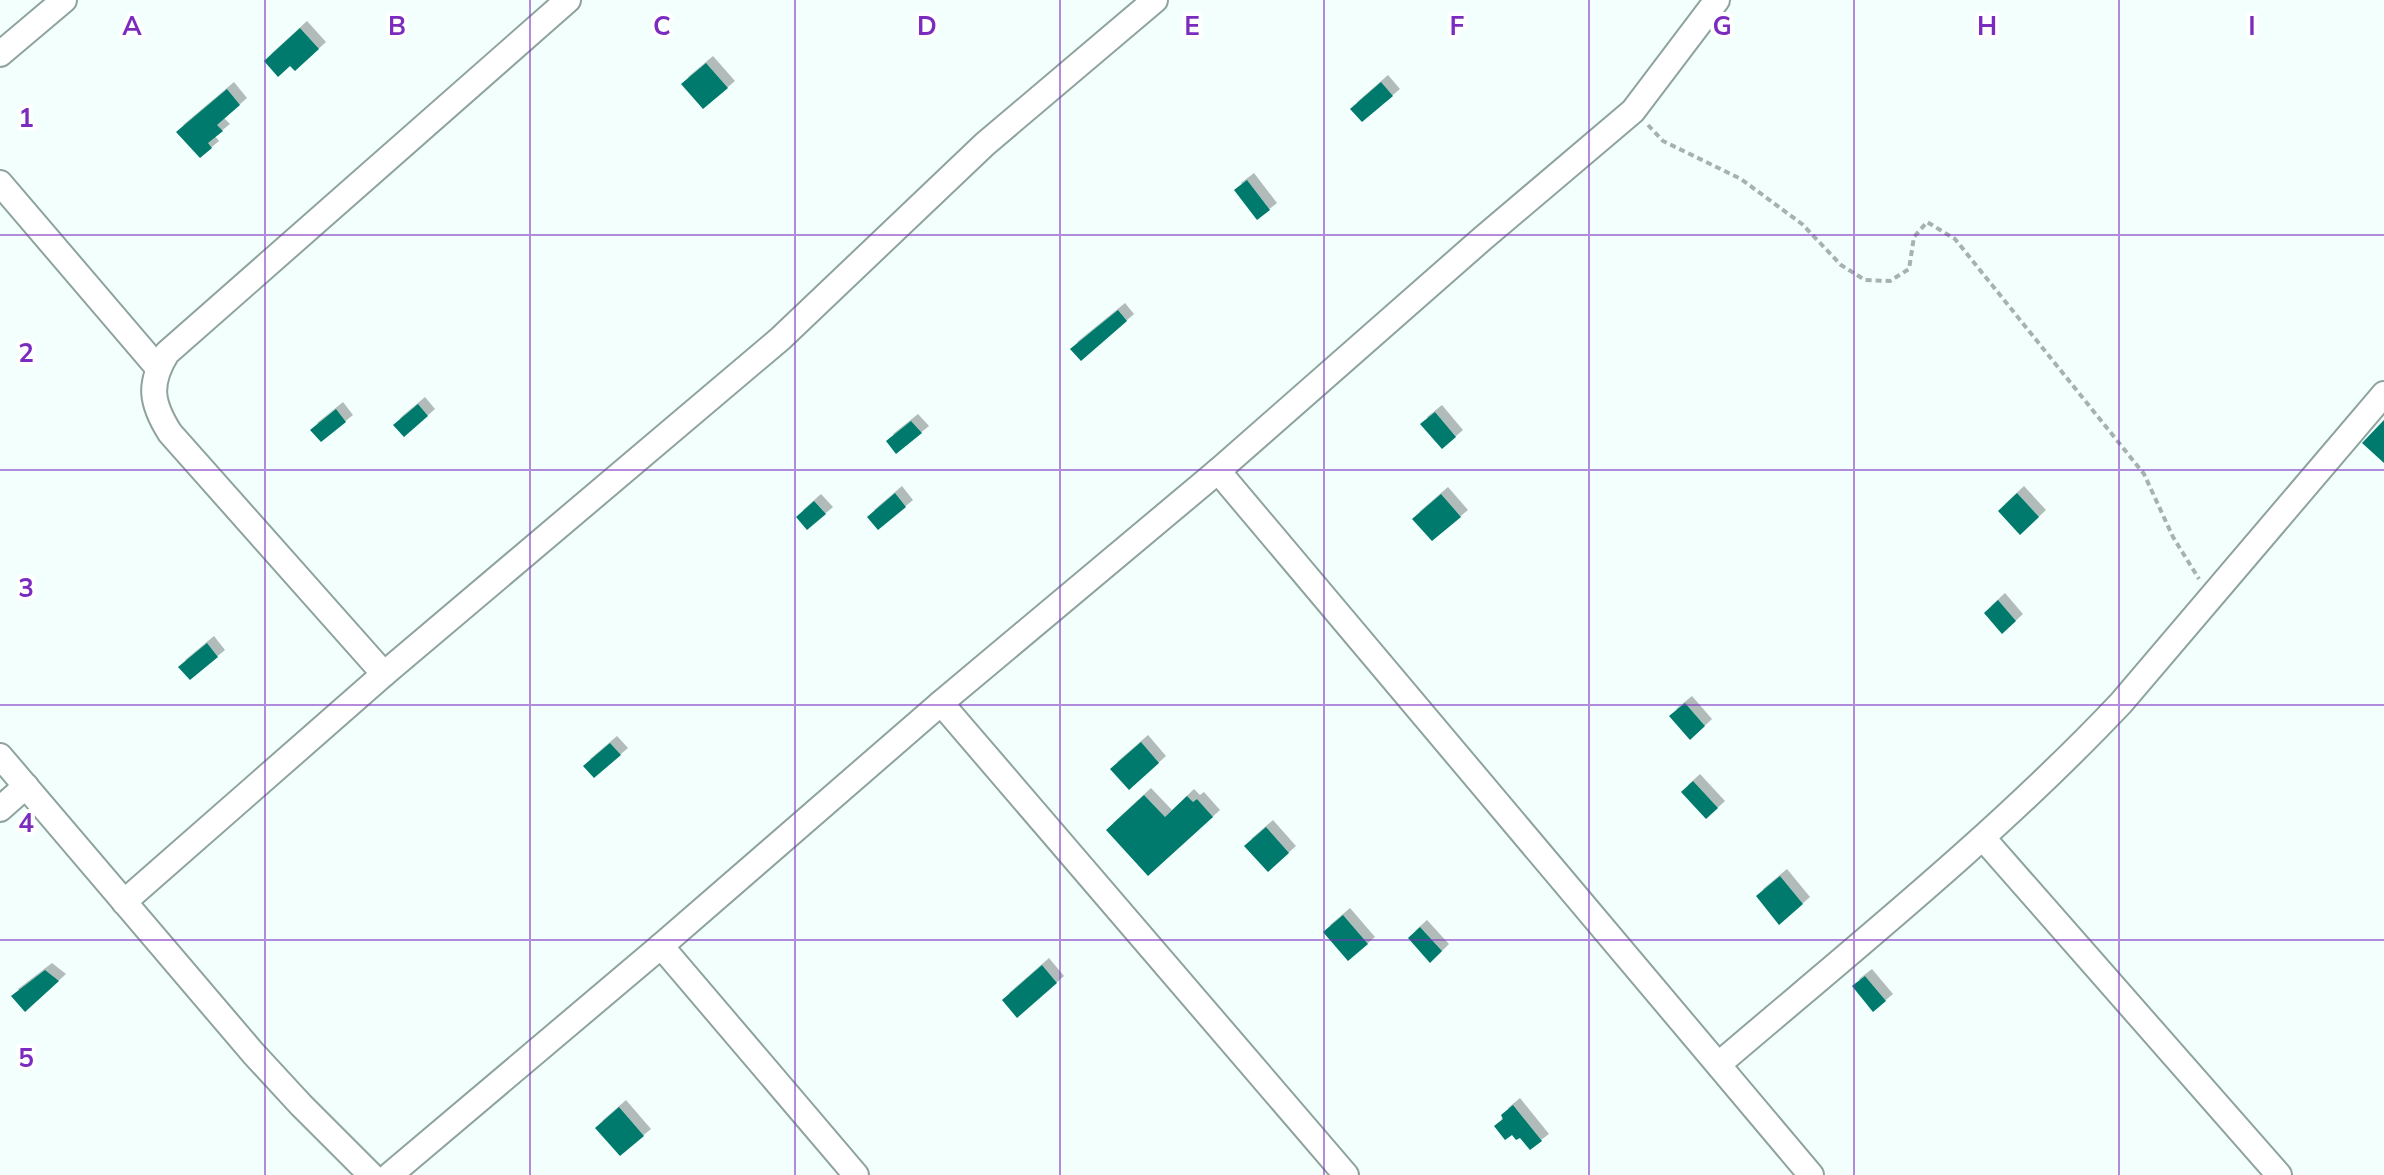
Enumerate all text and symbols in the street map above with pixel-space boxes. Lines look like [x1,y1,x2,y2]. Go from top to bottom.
text: A [122,9,142,42]
text: B [388,9,406,42]
text: C [653,9,671,42]
text: D [917,9,937,42]
text: E [1184,9,1200,42]
text: F [1450,9,1465,42]
text: G [1712,9,1732,42]
text: H [1977,9,1997,42]
text: I [2248,9,2256,42]
text: 1 [18,101,34,134]
text: 2 [18,336,34,369]
text: 3 [18,571,34,604]
text: 4 [18,806,34,839]
text: 5 [18,1041,34,1074]

